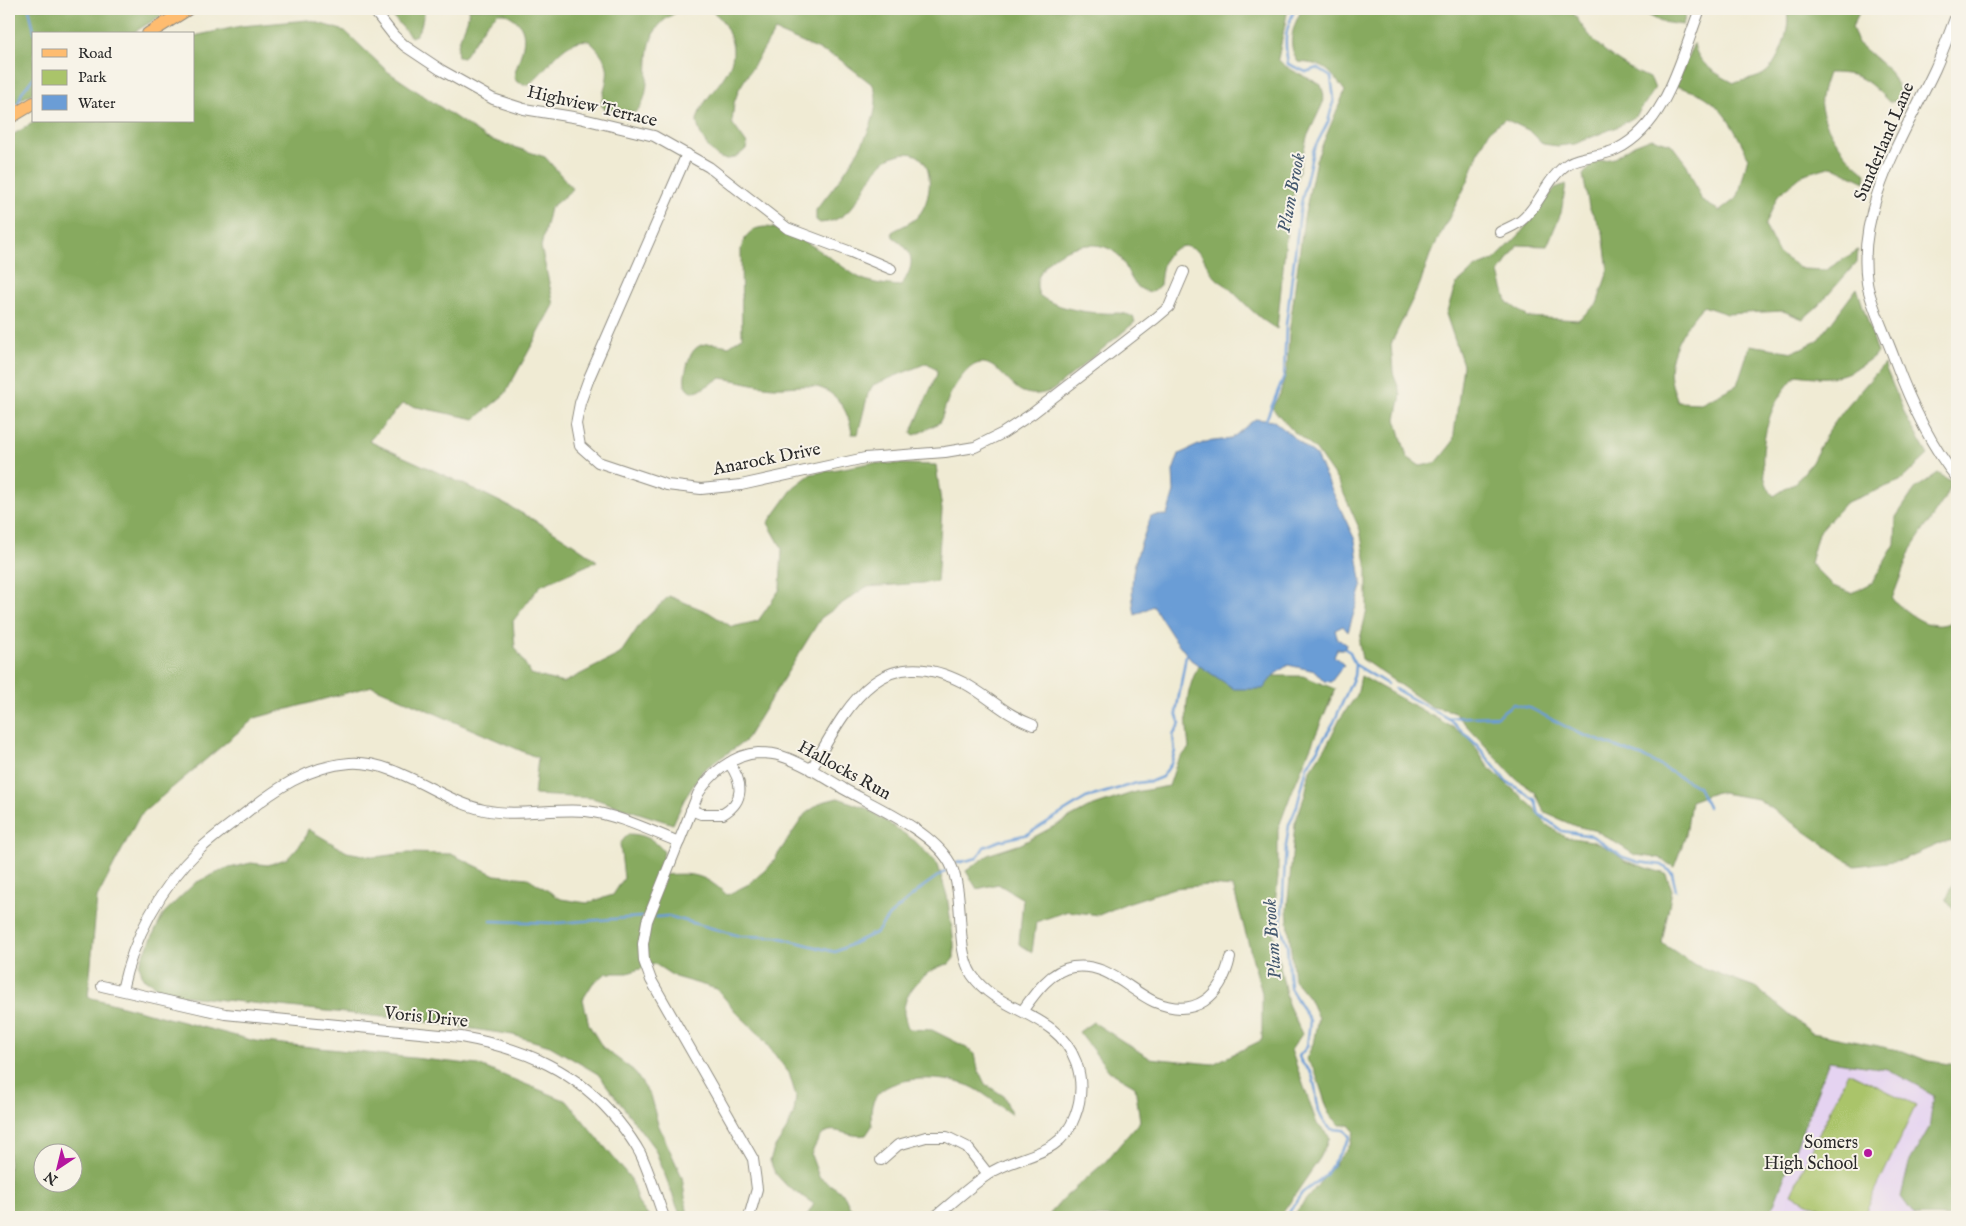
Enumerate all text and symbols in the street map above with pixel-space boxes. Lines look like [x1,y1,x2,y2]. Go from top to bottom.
legend [32,32,195,122]
text: Road [78,44,113,63]
text: Park [78,68,108,87]
street label: Sunderland Lane [1850,79,1920,205]
street label: Highview Terrace [525,81,659,133]
text: Water [78,94,116,113]
water label: Plum Brook [1273,151,1312,235]
street label: Anarock Drive [710,438,823,482]
street label: Hallocks Run [793,736,895,806]
water label: Plum Brook [1258,898,1288,980]
street label: Voris Drive [382,1002,469,1034]
place label: Somers High School [1764,1132,1858,1176]
north arrow [32,1144,82,1194]
marker: Somers High School [1862,1147,1874,1159]
text: N [41,1167,62,1189]

